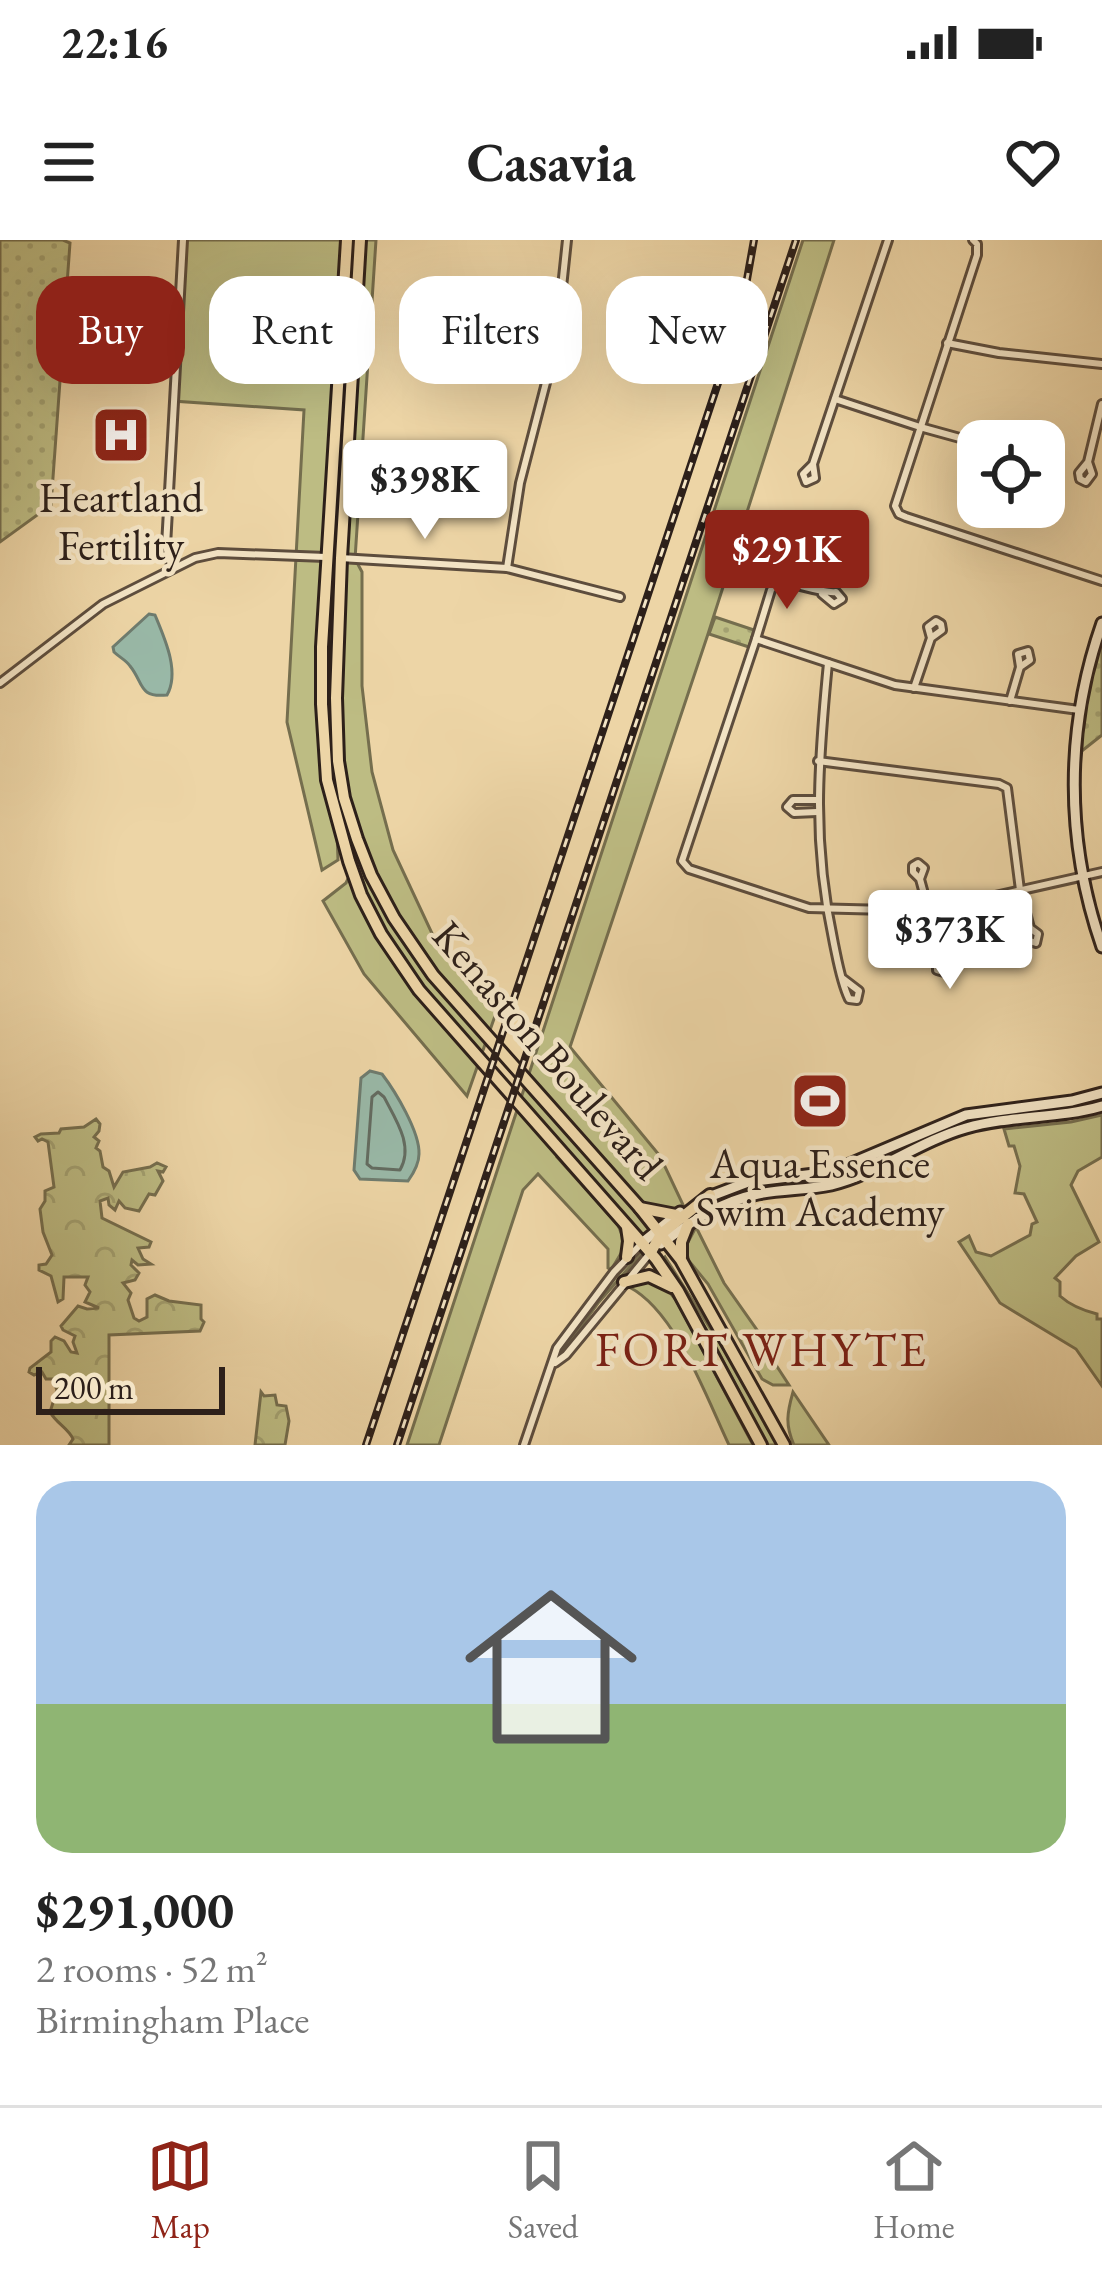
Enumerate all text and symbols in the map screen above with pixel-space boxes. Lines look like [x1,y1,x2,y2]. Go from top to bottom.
text: 22:16 [60,13,168,71]
text: Casavia [467,127,635,197]
icon: menu [36,129,102,195]
icon: heart [1000,129,1066,195]
chip: Buy [36,276,185,384]
chip: Rent [209,276,375,384]
chip: Filters [399,276,582,384]
chip: New [606,276,768,384]
hospital icon: Heartland Fertility [90,404,152,466]
map controls [957,420,1065,528]
button: locate [957,420,1065,528]
pin: $398K [341,440,509,542]
text: $398K [370,453,480,504]
place label: Heartland Fertility [39,470,204,573]
pin: $291K [703,510,871,612]
text: $291K [732,523,842,574]
pin: $373K [866,890,1034,992]
text: $373K [895,903,1005,954]
street label: Kenaston Boulevard [420,909,676,1192]
sports icon: Aqua Essence Swim Academy [789,1070,851,1132]
place label: Aqua Essence Swim Academy [696,1136,945,1239]
district label: FORT WHYTE [595,1318,929,1380]
scale bar [36,1361,225,1414]
text: 200 m [54,1366,134,1409]
icon: home [443,1559,659,1775]
text: $291,000 [36,1877,234,1943]
text: 2 rooms · 52 m² [36,1943,268,1994]
text: Birmingham Place [36,1994,309,2045]
tab: Map [147,2133,213,2248]
tab: Saved [508,2133,579,2248]
tab: Home [873,2133,955,2248]

